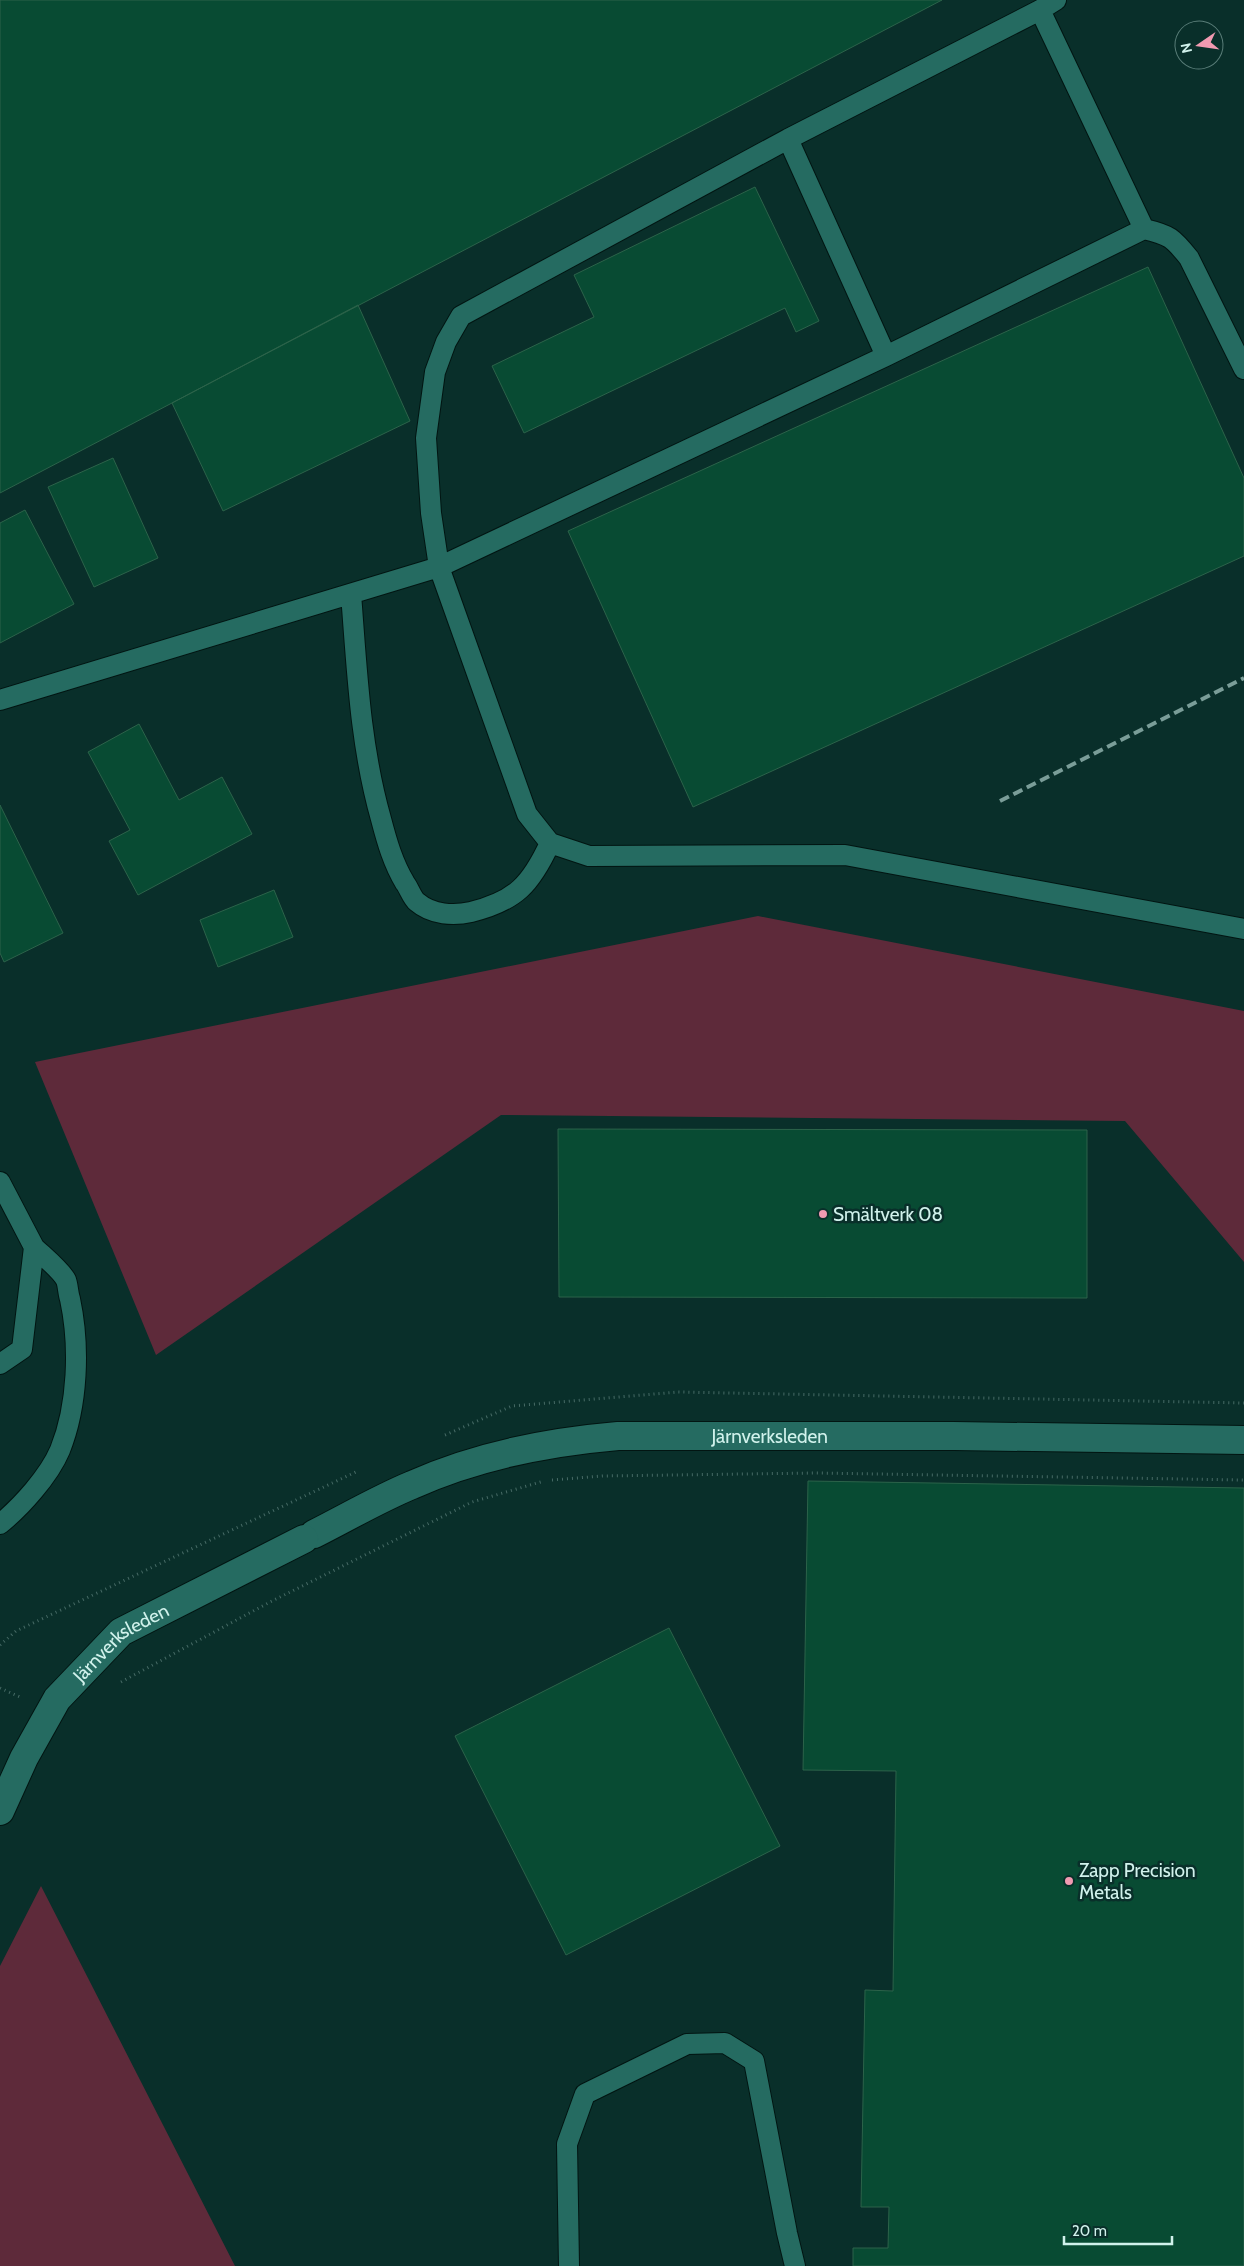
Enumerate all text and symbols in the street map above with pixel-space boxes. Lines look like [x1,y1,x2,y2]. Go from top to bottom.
north arrow [1174,20,1224,70]
text: N [1176,41,1196,55]
place label: Smältverk 08 [833,1203,943,1226]
marker: Smältverk 08 [817,1208,829,1220]
street label: Järnverksleden [710,1425,828,1448]
street label: Järnverksleden [67,1598,172,1687]
place label: Zapp Precision Metals [1079,1859,1196,1904]
marker: Zapp Precision Metals [1063,1875,1075,1887]
scale bar [1064,2214,1172,2246]
text: 20 m [1072,2222,1107,2240]

